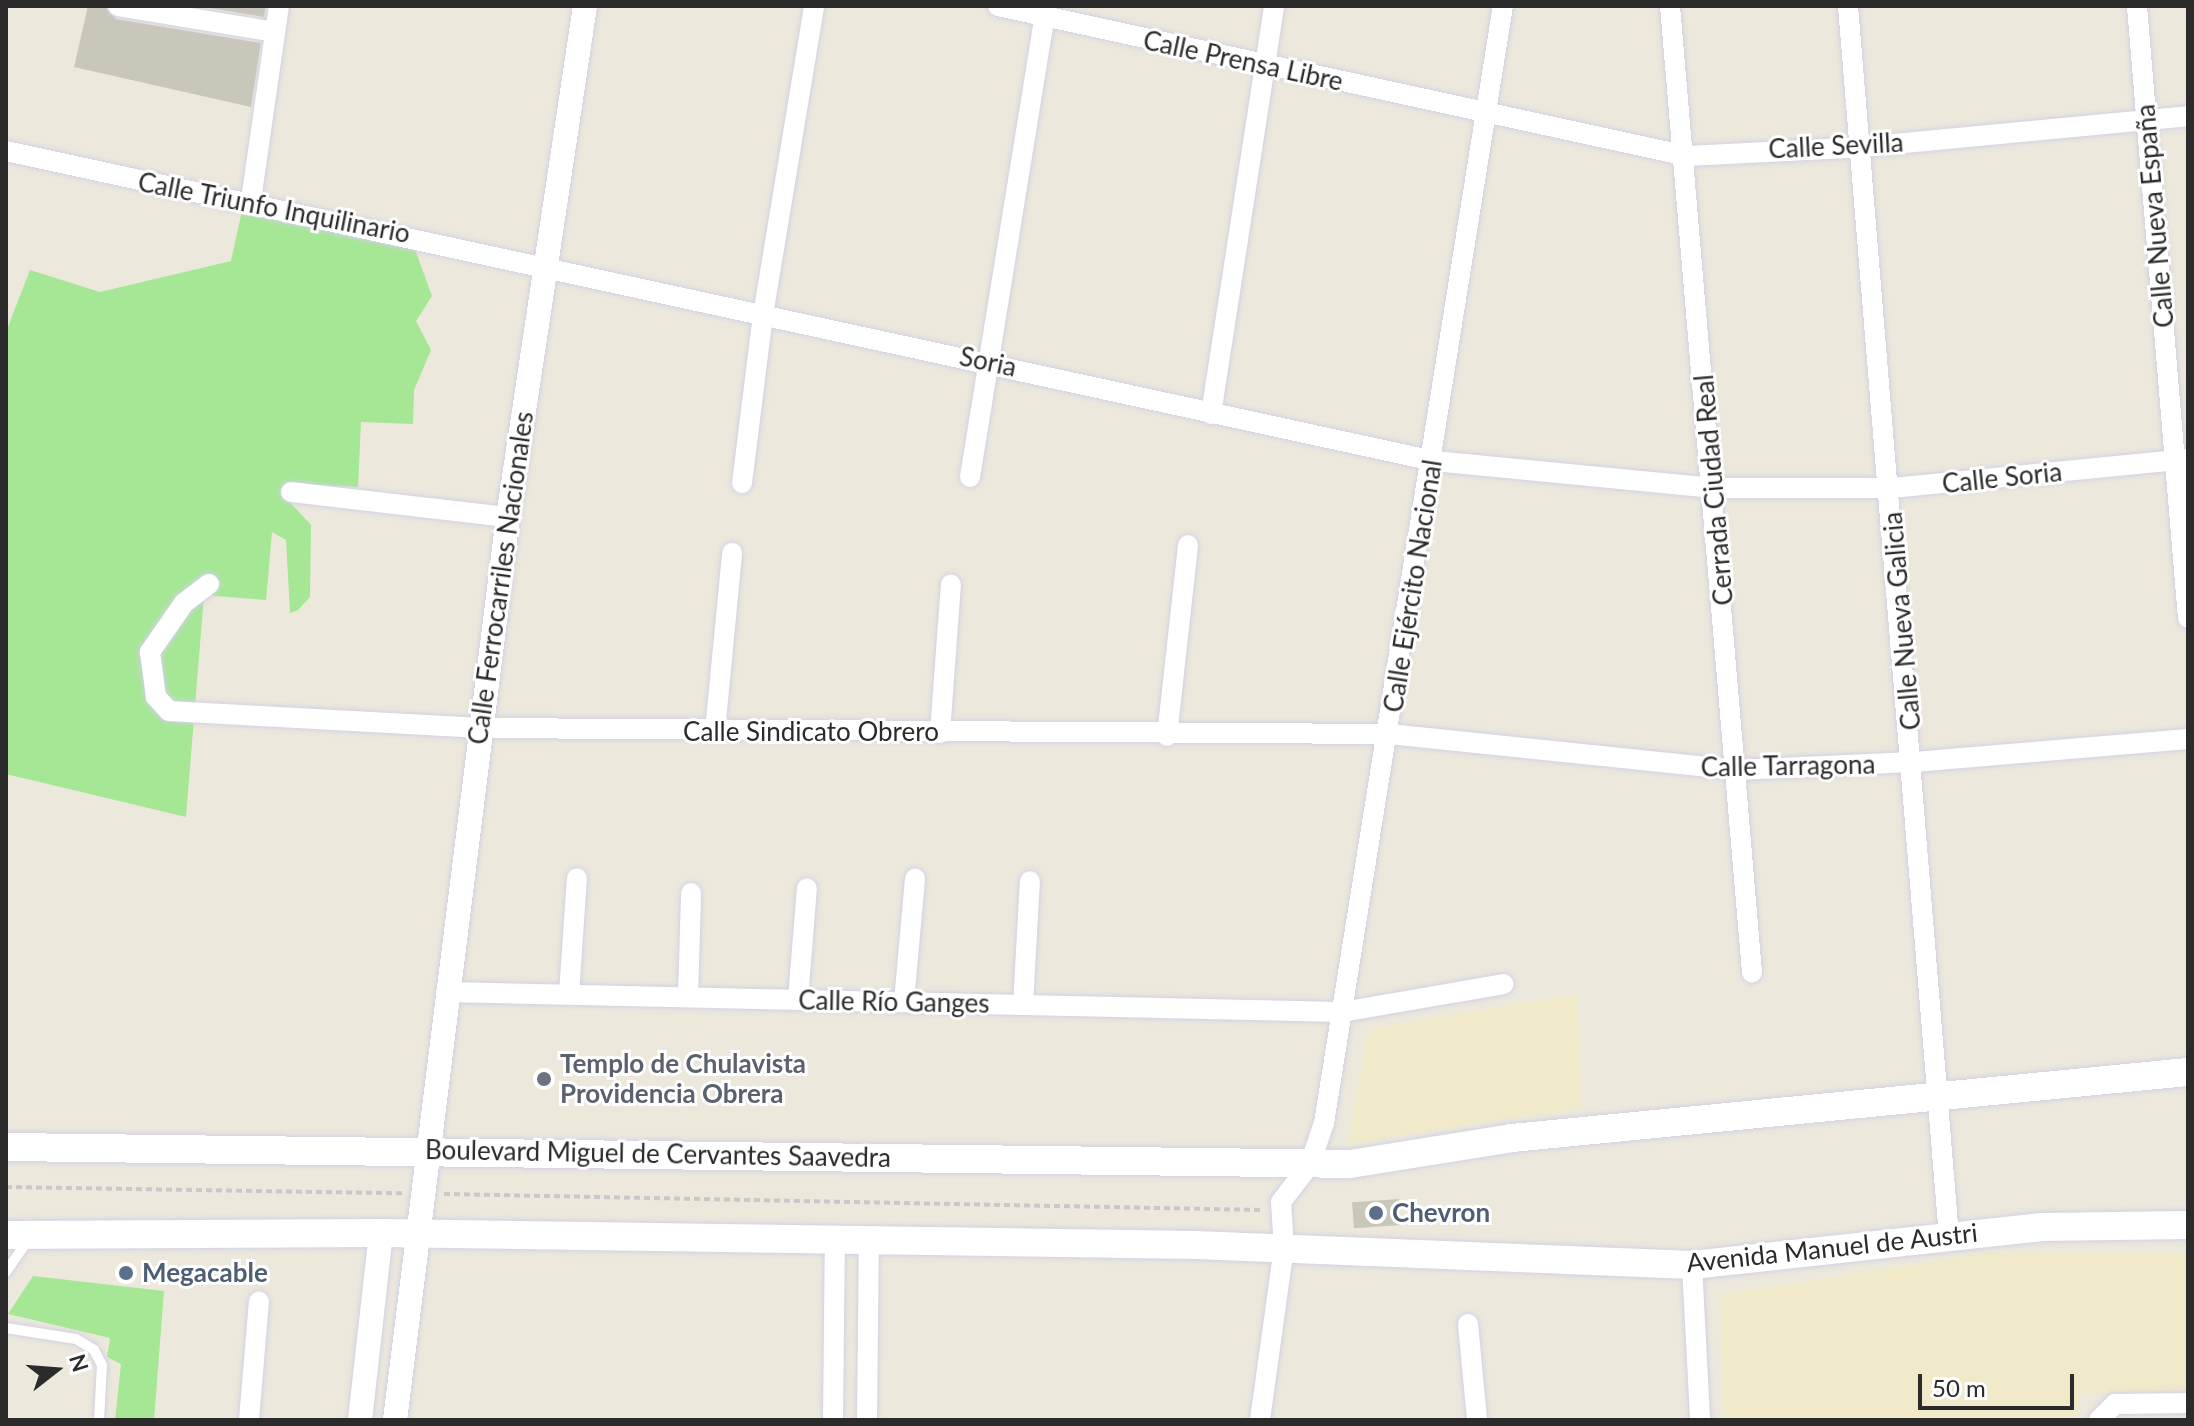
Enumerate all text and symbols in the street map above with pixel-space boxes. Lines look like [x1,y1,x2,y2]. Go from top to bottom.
street label: Calle Prensa Libre [1140,25,1346,97]
street label: Calle Nueva España [2130,103,2180,329]
street label: Calle Sevilla [1768,127,1904,165]
street label: Calle Triunfo Inquilinario [135,166,413,250]
street label: Soria [957,341,1019,383]
street label: Cerrada Ciudad Real [1688,373,1740,607]
street label: Calle Ferrocarriles Nacionales [462,409,540,747]
street label: Calle Soria [1941,456,2063,500]
street label: Calle Ejército Nacional [1378,457,1448,715]
street label: Calle Nueva Galicia [1877,511,1927,731]
street label: Calle Sindicato Obrero [683,716,939,748]
street label: Calle Tarragona [1700,749,1876,783]
street label: Calle Río Ganges [798,985,990,1019]
place label: Templo de Chulavista Providencia Obrera [560,1048,806,1110]
marker: Templo de Chulavista Providencia Obrera [535,1070,553,1088]
street label: Boulevard Miguel de Cervantes Saavedra [425,1134,891,1174]
place label: Chevron [1392,1197,1490,1229]
marker: Chevron [1367,1204,1385,1222]
street label: Avenida Manuel de Austri [1684,1217,1980,1279]
place label: Megacable [142,1257,268,1289]
marker: Megacable [117,1264,135,1282]
north arrow [16,1330,96,1410]
text: N [64,1351,95,1375]
scale bar [1922,1358,2078,1408]
text: 50 m [1932,1373,1986,1402]

